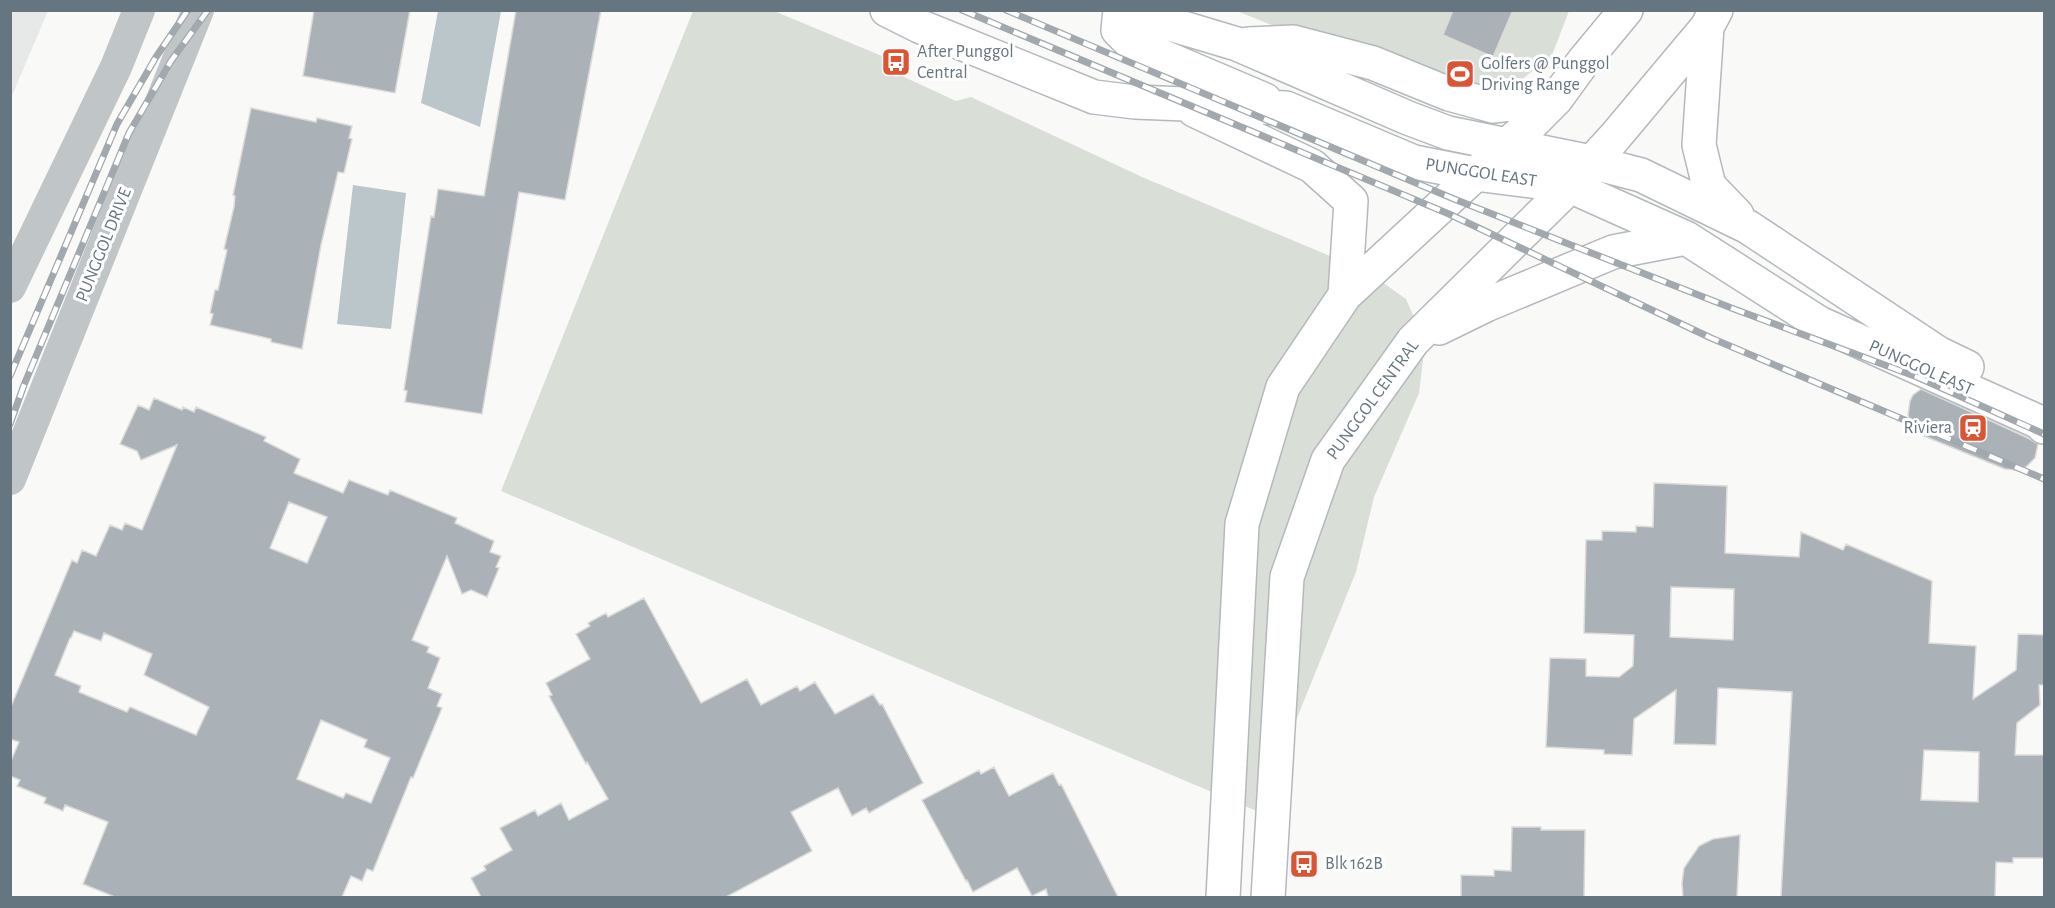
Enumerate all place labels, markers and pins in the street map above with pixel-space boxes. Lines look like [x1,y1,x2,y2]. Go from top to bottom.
place label: After Punggol Central [917,43,1014,82]
bus stop icon: After Punggol Central [880,46,912,78]
place label: Golfers @ Punggol Driving Range [1481,55,1610,94]
sports icon: Golfers @ Punggol Driving Range [1444,58,1476,90]
station icon: Riviera [1957,412,1989,444]
place label: Riviera [1903,419,1952,437]
bus stop icon: Blk 162B [1288,848,1320,880]
place label: Blk 162B [1325,855,1383,873]

